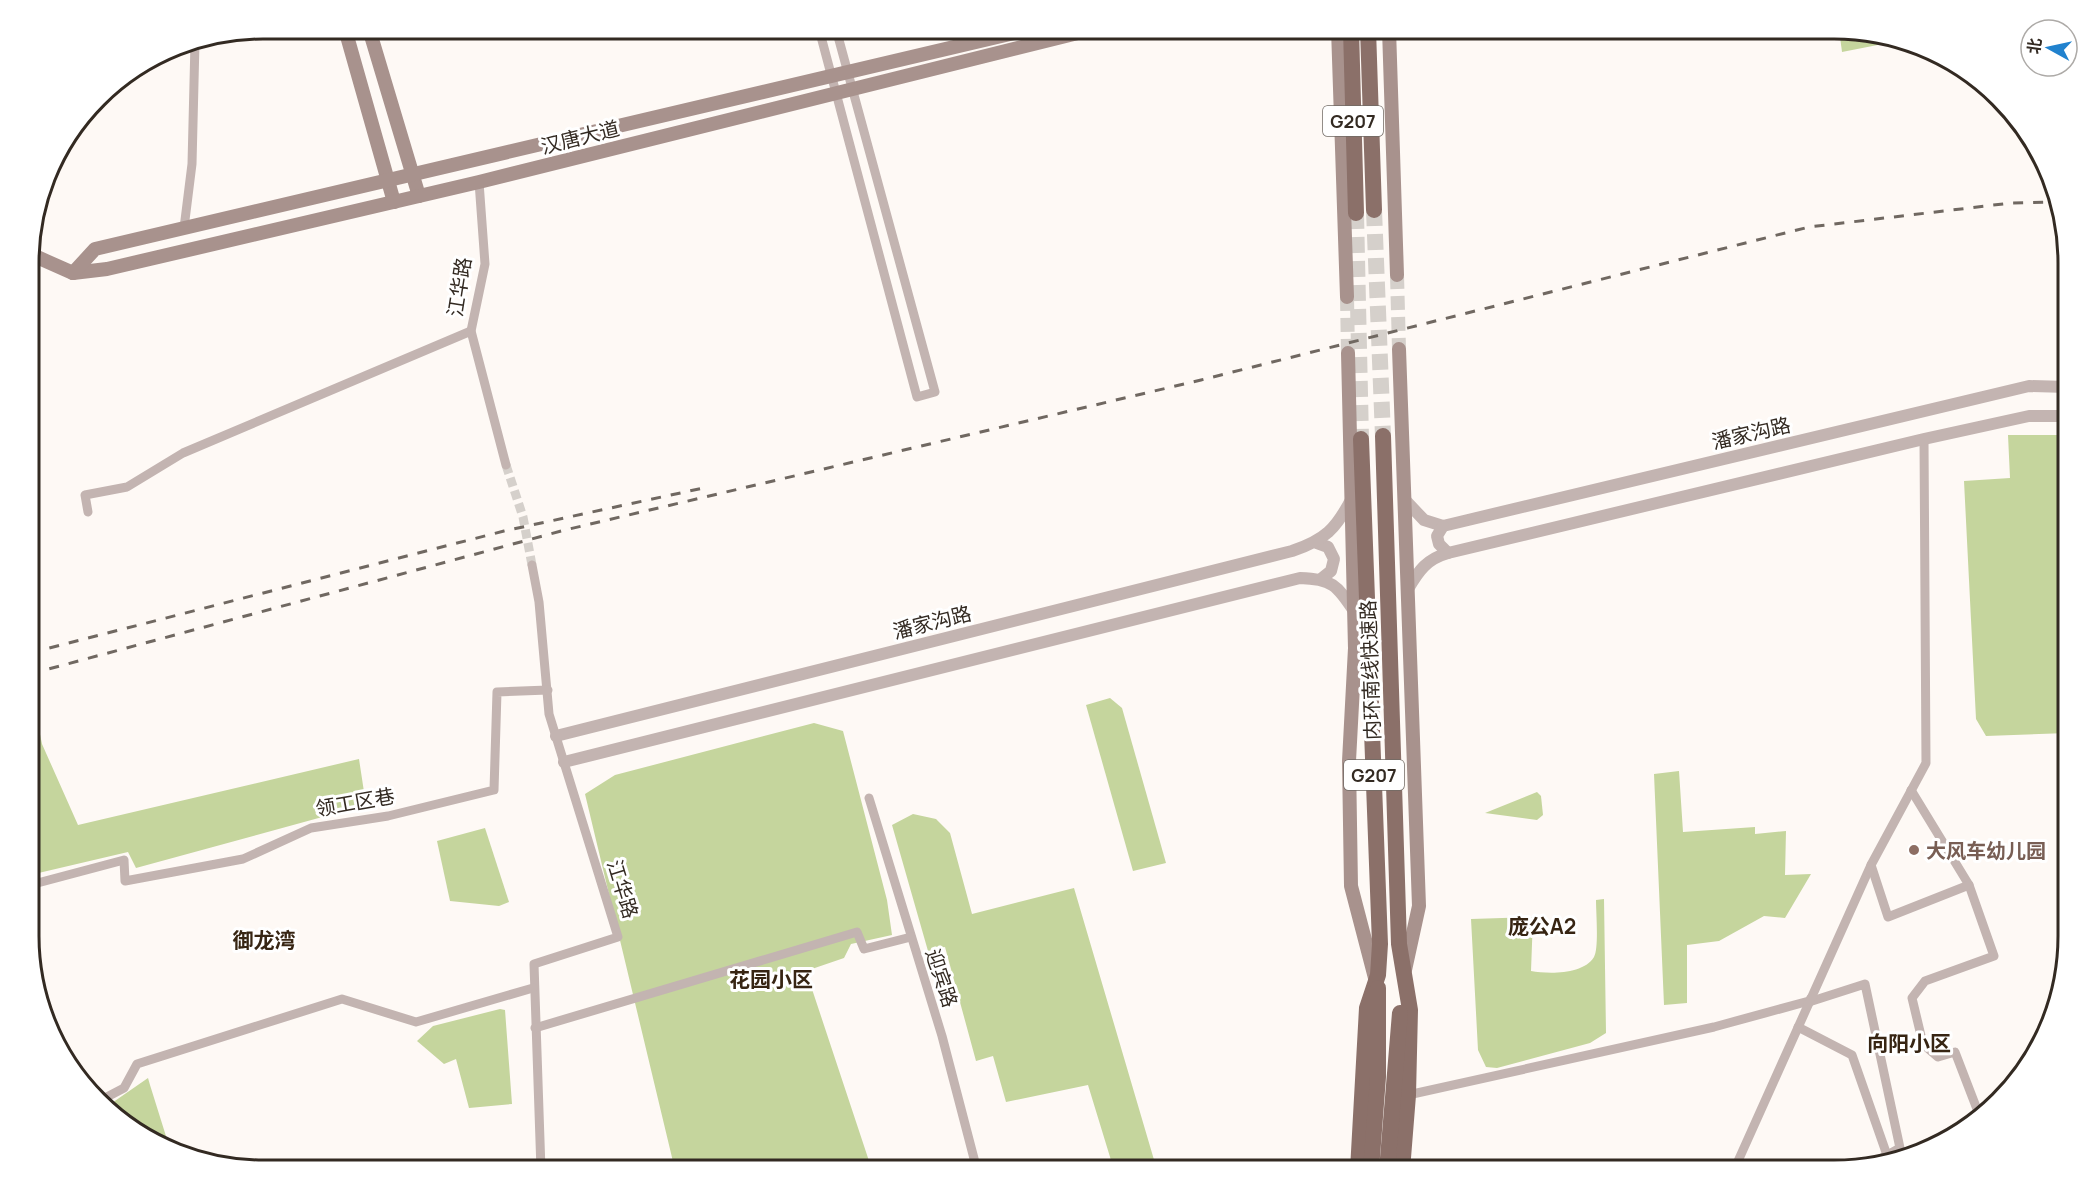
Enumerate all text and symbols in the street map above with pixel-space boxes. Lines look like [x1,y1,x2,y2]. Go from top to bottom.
north arrow [2019,18,2079,78]
text: 北 [2022,36,2046,55]
road number: G207 [1323,106,1383,136]
street label: 汉唐大道 [538,114,622,160]
street label: 江华路 [441,255,477,319]
street label: 潘家沟路 [1709,411,1793,455]
street label: 潘家沟路 [890,599,974,645]
street label: 内环南线快速路 [1354,600,1386,740]
road number: G207 [1344,760,1404,790]
street label: 领工区巷 [313,782,397,822]
place label: 大风车幼儿园 [1926,837,2046,864]
marker: 大风车幼儿园 [1907,843,1921,857]
street label: 江华路 [601,856,645,922]
district label: 庞公A2 [1508,912,1576,940]
district label: 御龙湾 [233,926,296,954]
street label: 迎宾路 [920,945,964,1011]
district label: 花园小区 [729,965,813,993]
district label: 向阳小区 [1867,1029,1951,1057]

